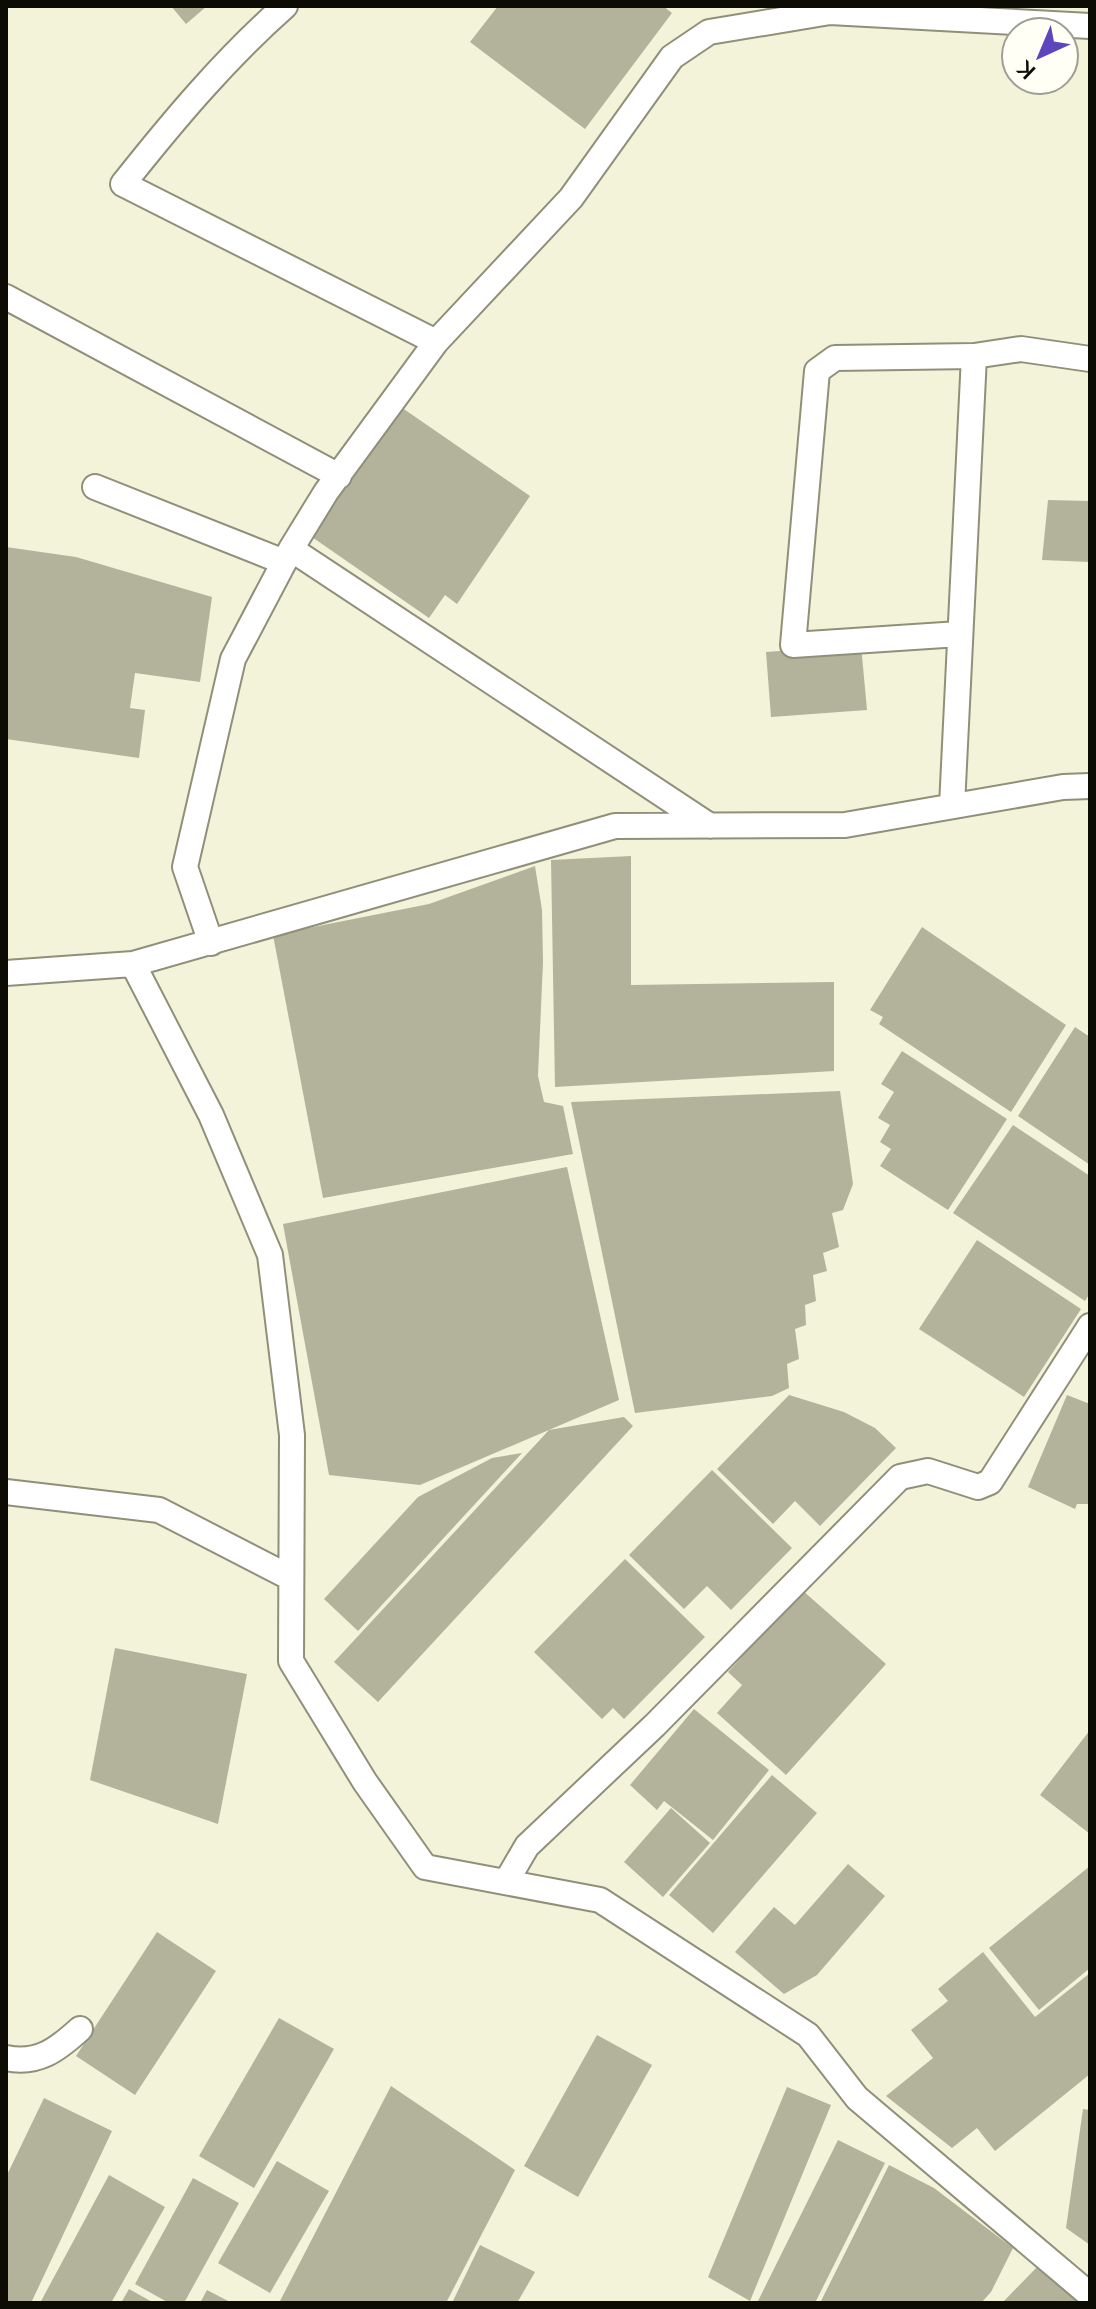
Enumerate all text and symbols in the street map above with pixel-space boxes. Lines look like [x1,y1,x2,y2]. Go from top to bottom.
north arrow [1000,16,1080,96]
text: K [1010,54,1041,86]

